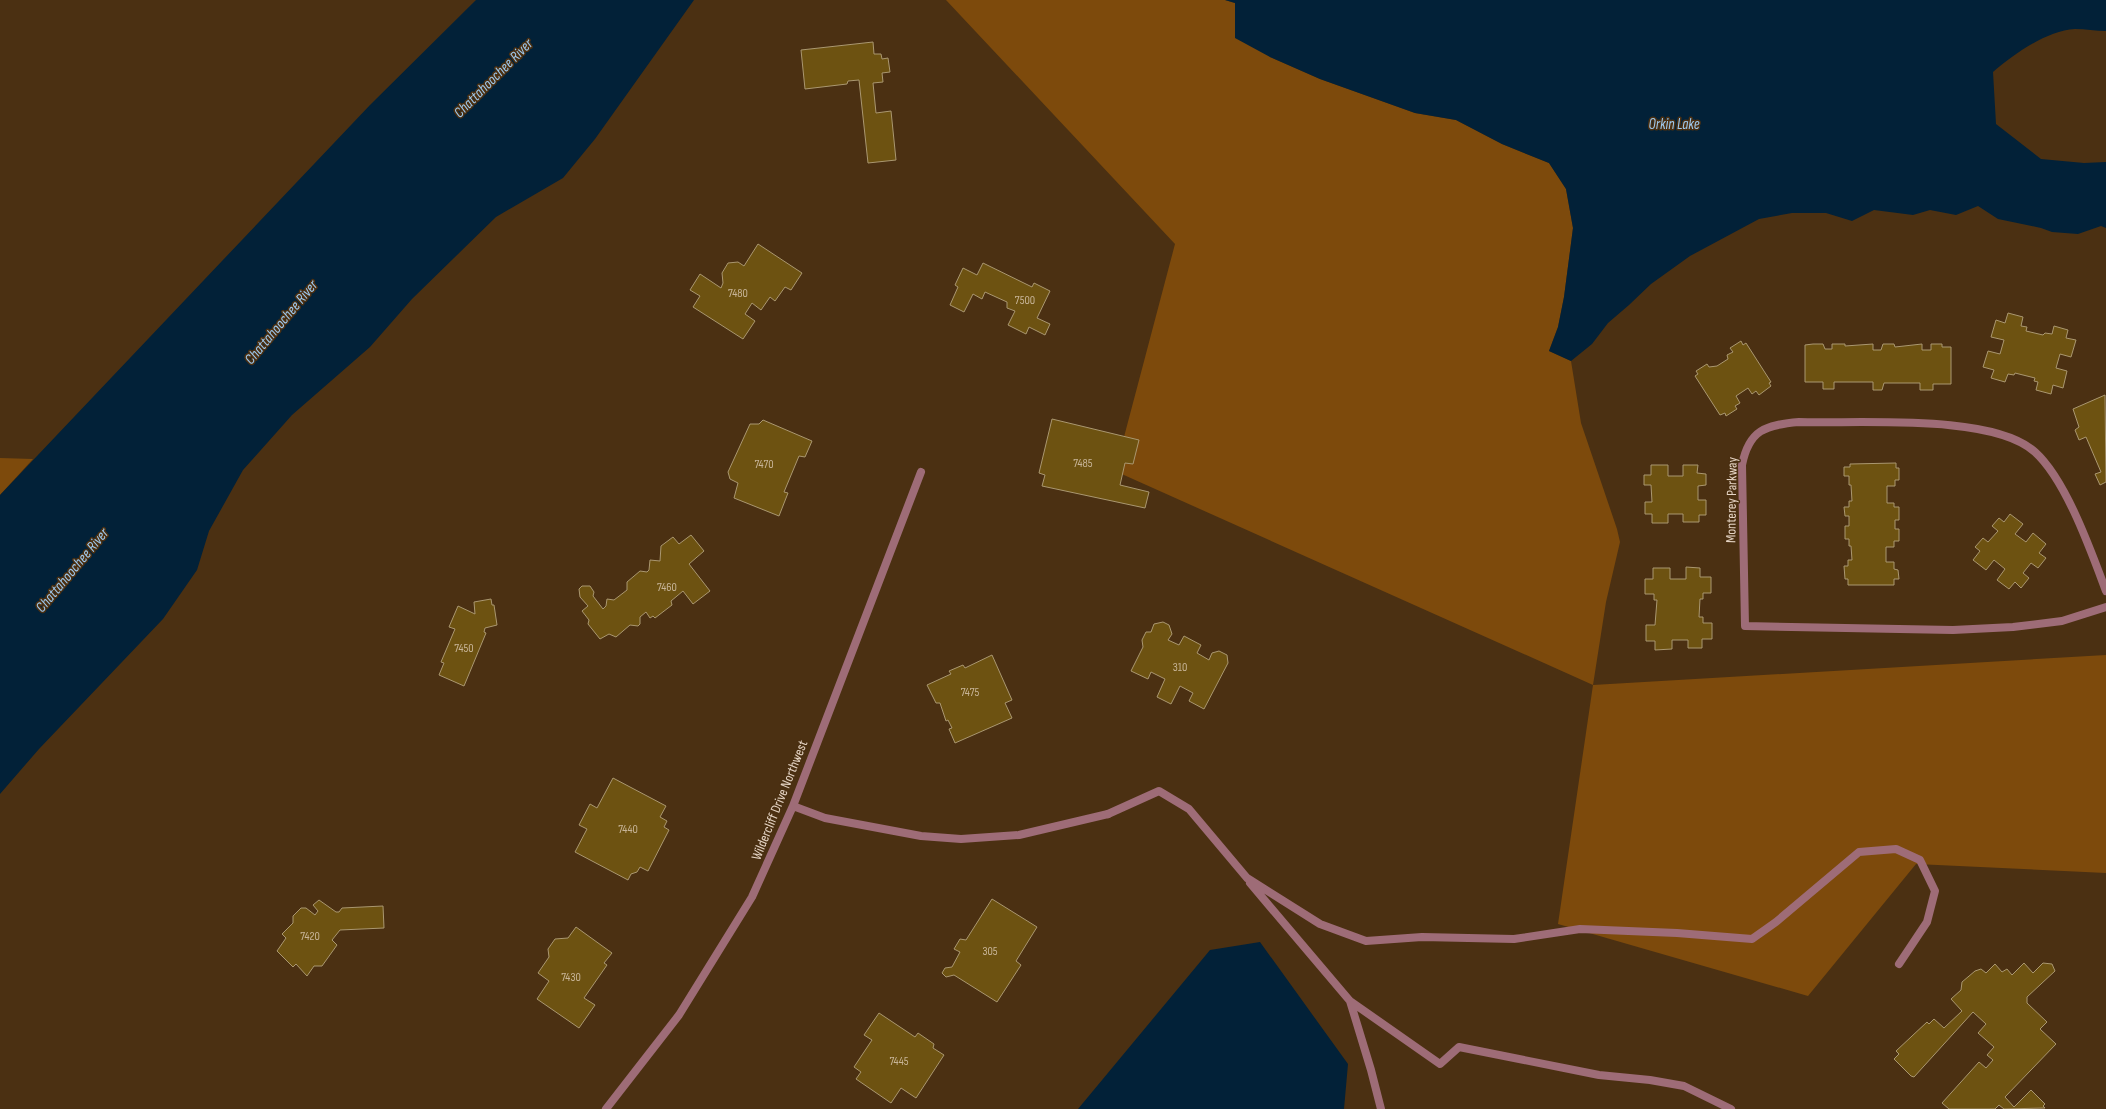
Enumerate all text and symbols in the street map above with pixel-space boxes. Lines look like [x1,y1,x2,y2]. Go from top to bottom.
water label: Chattahoochee River [450,34,537,122]
water label: Orkin Lake [1649,115,1700,134]
water label: Chattahoochee River [241,276,323,368]
house number: 7480 [728,286,748,301]
house number: 7500 [1015,293,1035,308]
house number: 7485 [1073,456,1093,471]
street label: Monterey Parkway [1722,456,1741,543]
house number: 7470 [754,457,774,472]
water label: Chattahoochee River [32,524,114,616]
house number: 7460 [657,580,677,595]
house number: 7450 [454,641,474,656]
house number: 310 [1173,660,1187,675]
house number: 7475 [961,685,980,700]
street label: Wildercliff Drive Northwest [748,738,811,863]
house number: 7440 [618,822,638,837]
house number: 7420 [300,929,320,944]
house number: 305 [982,944,998,959]
house number: 7430 [561,970,581,985]
house number: 7445 [889,1054,909,1069]

